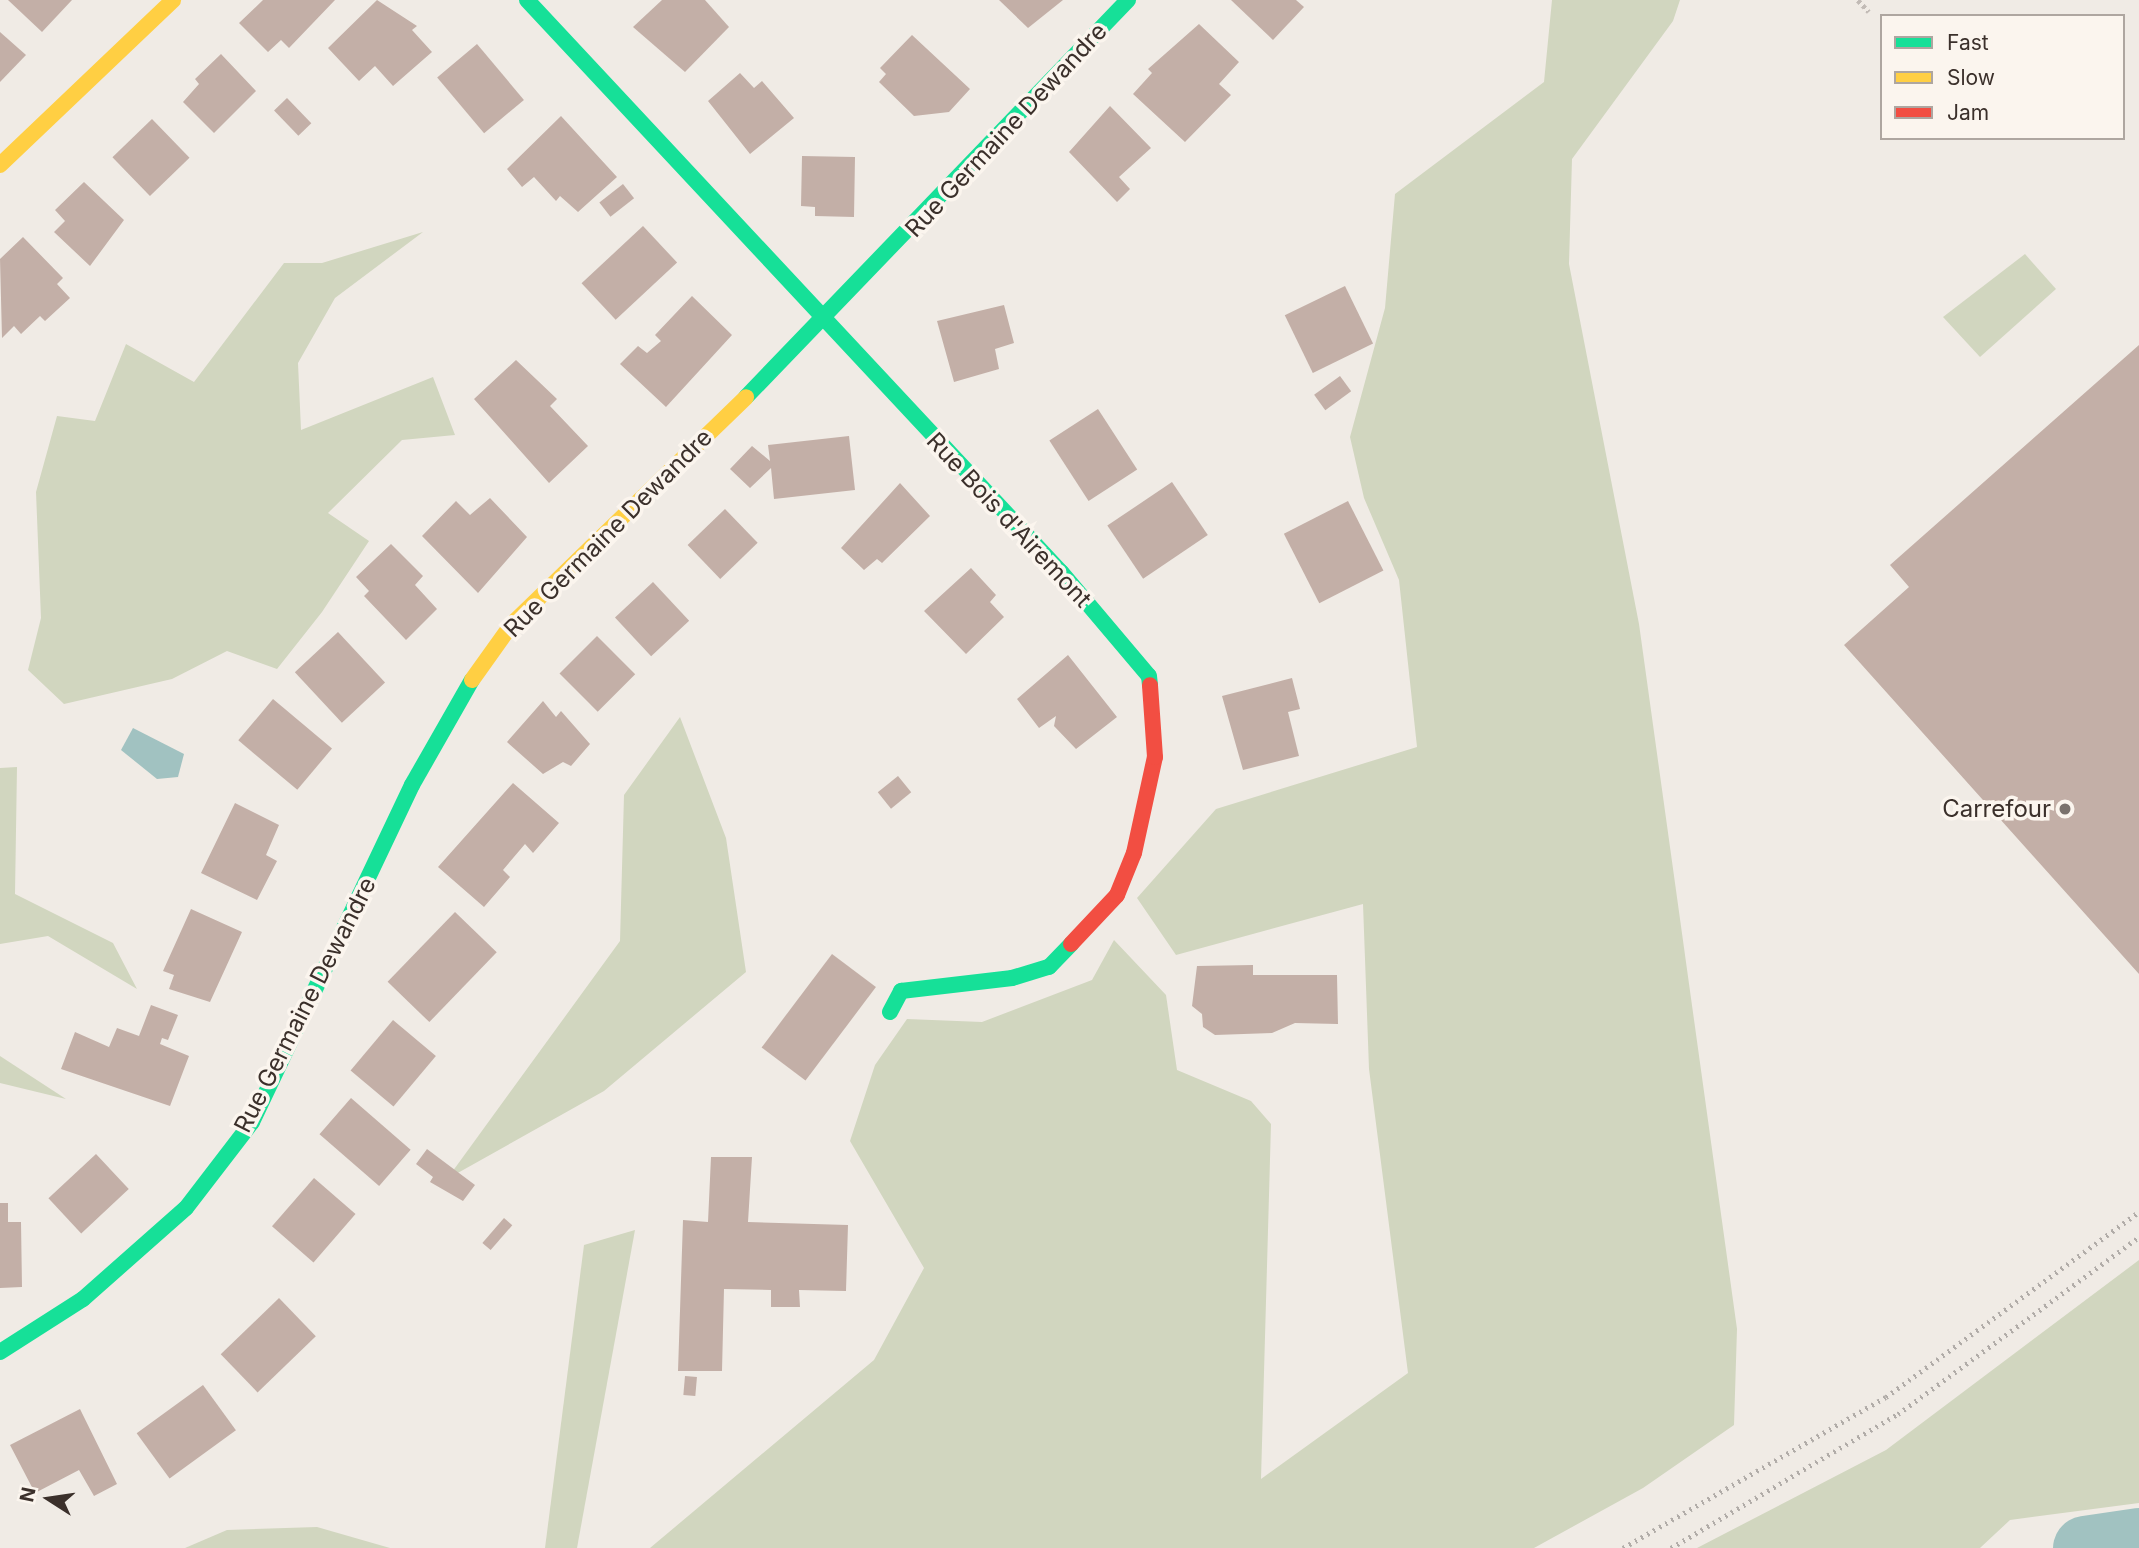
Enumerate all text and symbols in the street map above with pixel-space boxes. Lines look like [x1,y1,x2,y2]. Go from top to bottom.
legend [1880,14,2125,140]
street label: Rue Germaine Dewandre [899,17,1113,243]
text: Fast [1947,30,1989,55]
text: Slow [1947,65,1995,90]
text: Jam [1947,100,1989,125]
street label: Rue Germaine Dewandre [498,423,718,643]
street label: Rue Bois d'Airemont [921,427,1097,613]
place label: Carrefour [1942,795,2051,823]
marker: Carrefour [2057,801,2073,817]
street label: Rue Germaine Dewandre [228,873,382,1137]
north arrow [14,1464,84,1534]
text: N [15,1485,41,1504]

